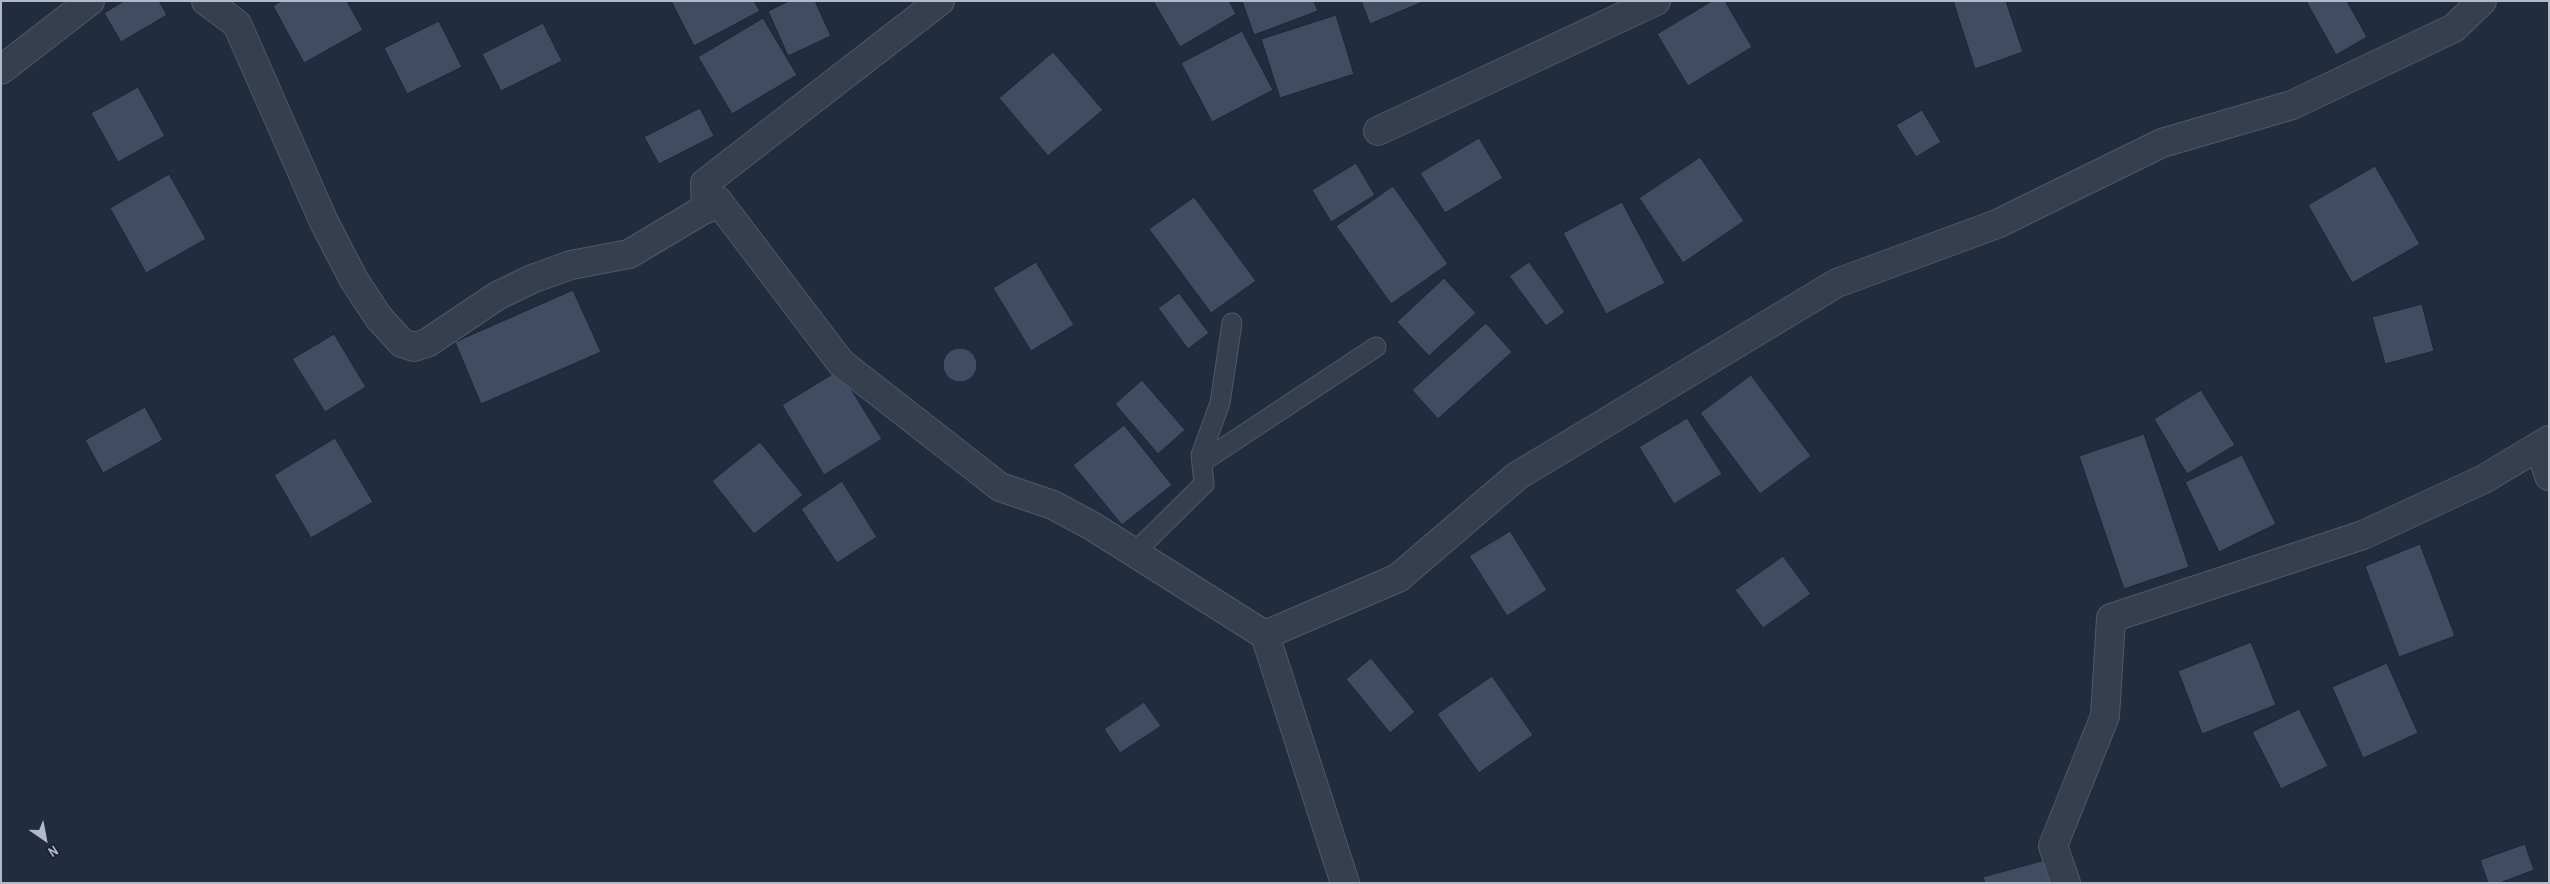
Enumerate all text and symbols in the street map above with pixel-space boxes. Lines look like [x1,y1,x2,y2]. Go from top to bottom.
north arrow [20,814,70,864]
text: N [45,842,62,861]

